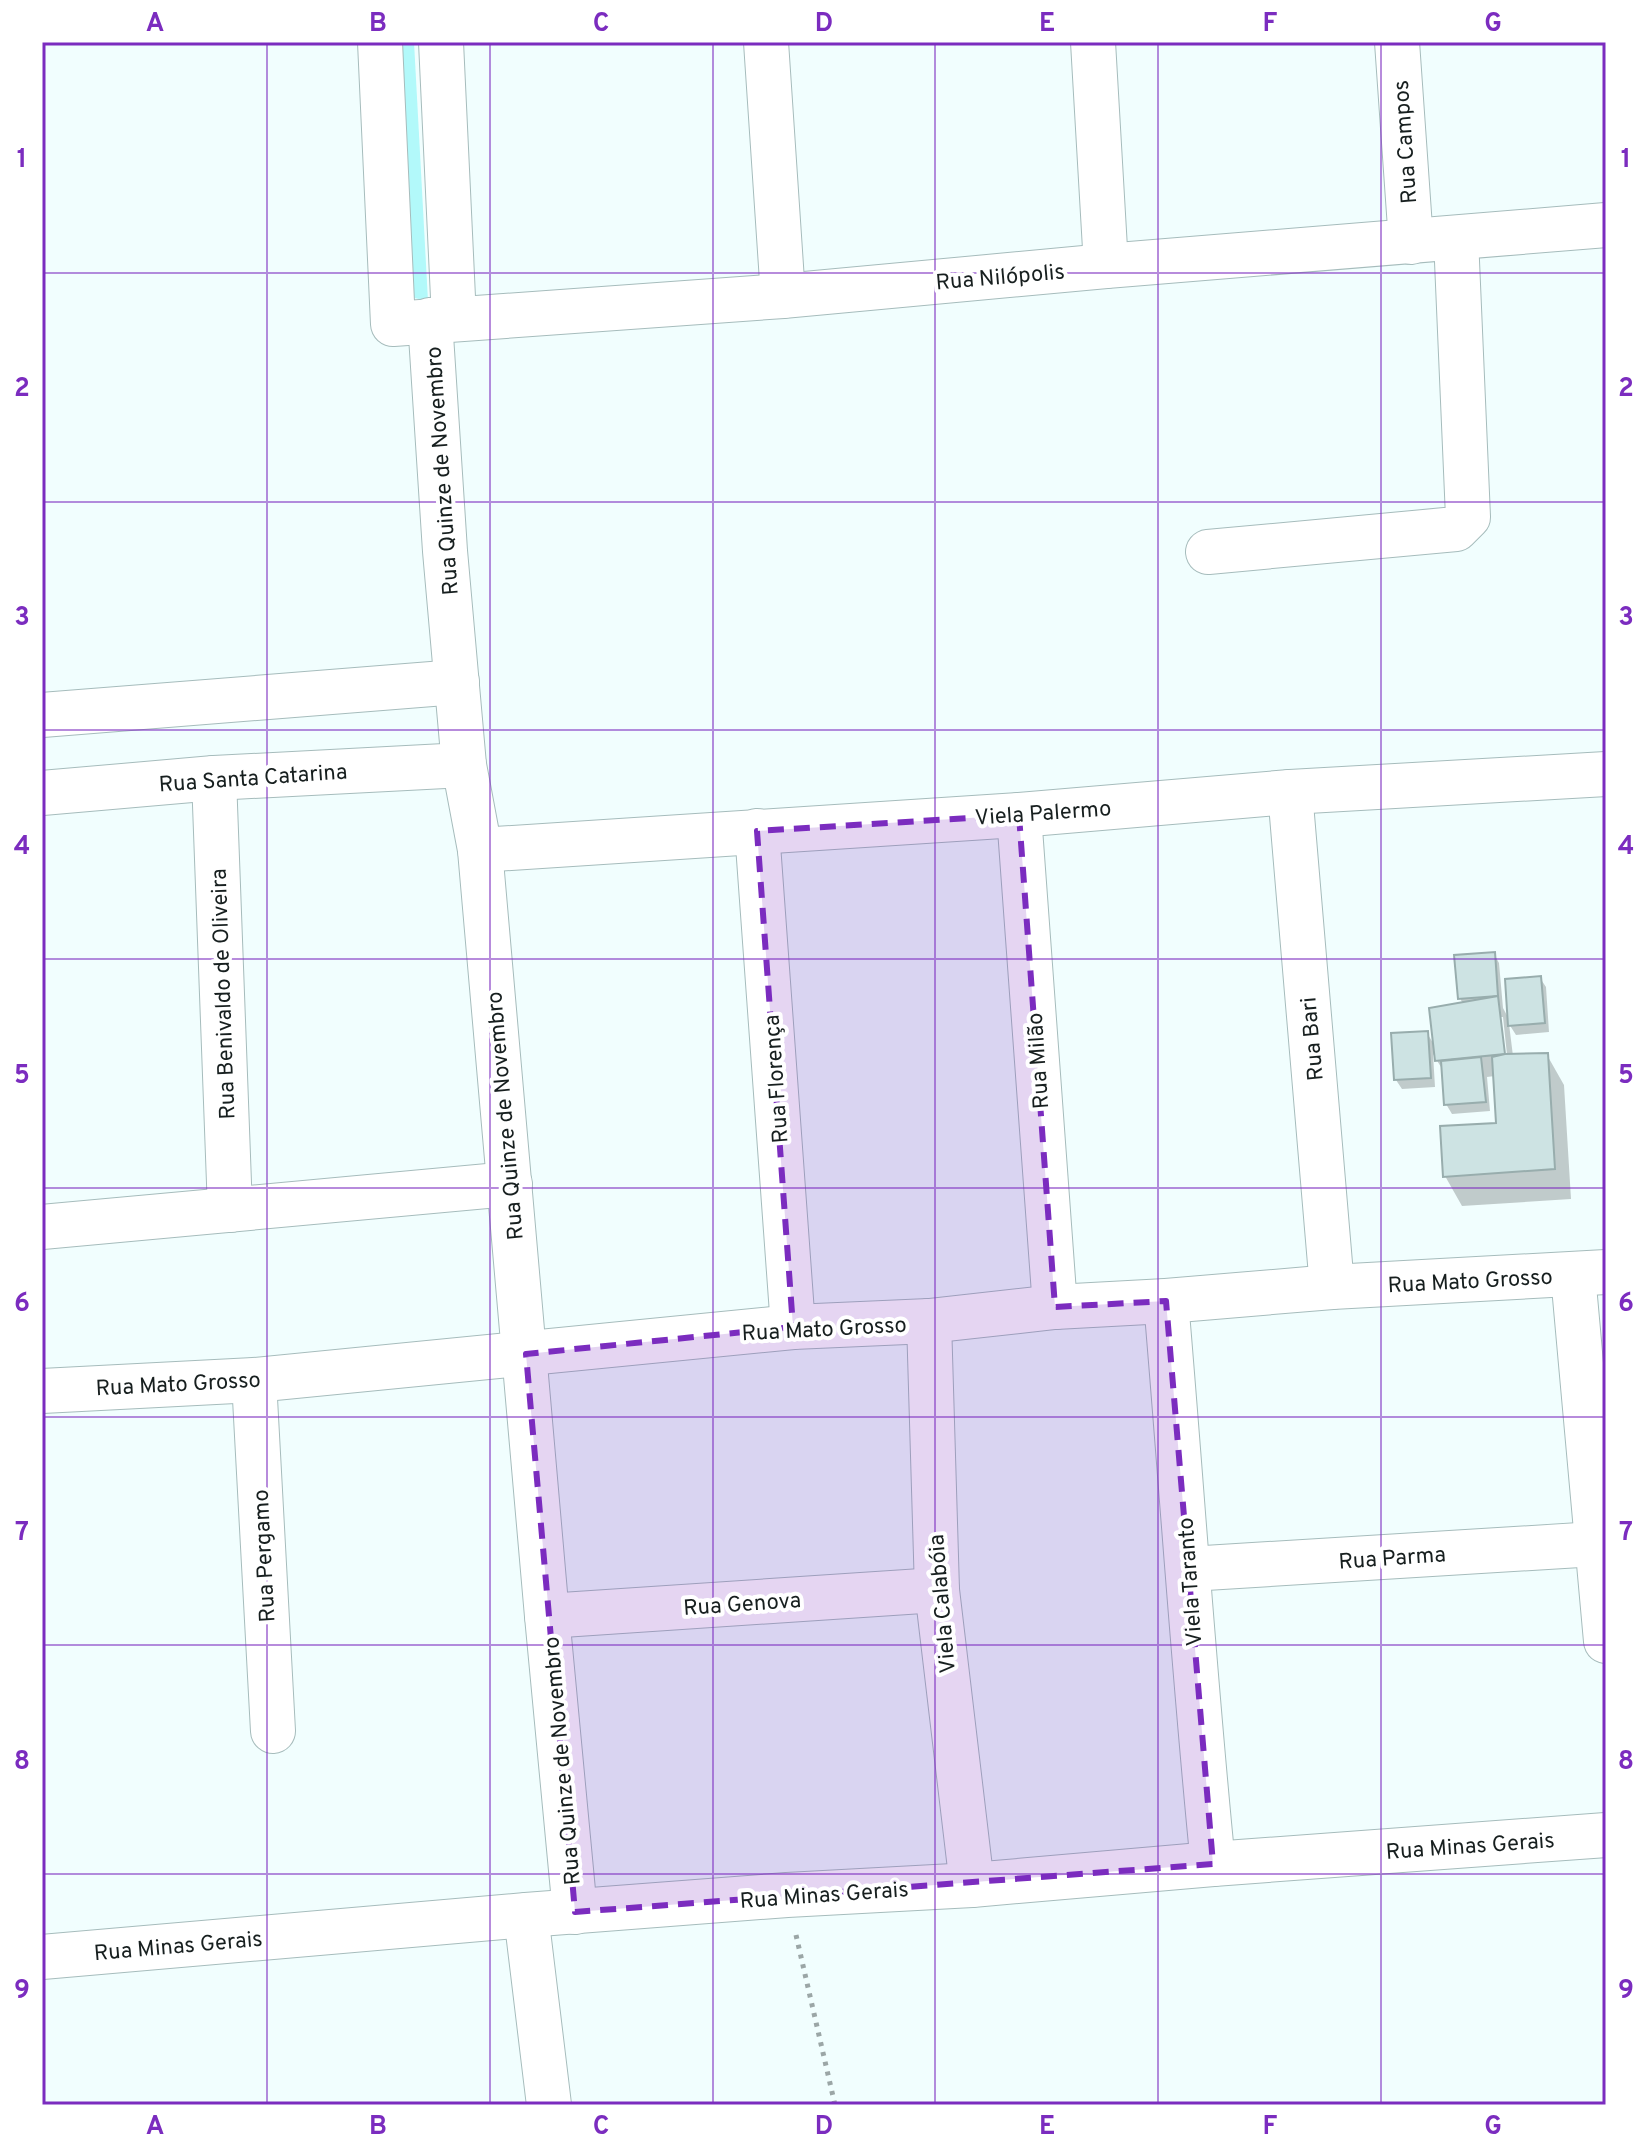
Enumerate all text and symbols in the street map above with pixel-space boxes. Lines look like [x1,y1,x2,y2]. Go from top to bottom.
text: A [146,8,164,41]
text: B [369,8,387,41]
text: C [593,8,609,41]
text: D [815,8,833,41]
text: E [1039,8,1055,41]
text: F [1263,8,1278,41]
text: G [1484,8,1502,41]
street label: Rua Campos [1389,79,1424,204]
text: 1 [17,144,27,177]
text: 1 [1621,144,1631,177]
street label: Rua Nilópolis [935,259,1066,298]
street label: Rua Quinze de Novembro [421,345,466,596]
text: 2 [14,373,30,406]
text: 2 [1618,373,1634,406]
text: 3 [14,602,30,635]
text: 3 [1618,602,1634,635]
street label: Rua Santa Catarina [158,759,348,800]
street label: Viela Palermo [974,796,1112,833]
text: 4 [14,831,30,864]
text: 4 [1618,831,1634,864]
street label: Rua Benivaldo de Oliveira [207,868,242,1120]
street label: Rua Quinze de Novembro [482,990,531,1241]
street label: Rua Bari [1296,996,1331,1082]
street label: Rua Milão [1023,1012,1056,1110]
street label: Rua Florença [760,1014,795,1144]
text: 5 [14,1060,30,1093]
text: 5 [1618,1060,1634,1093]
street label: Rua Mato Grosso [1387,1265,1553,1300]
text: 6 [14,1288,30,1321]
text: 6 [1618,1288,1634,1321]
street label: Rua Mato Grosso [741,1313,907,1348]
street label: Rua Mato Grosso [95,1368,261,1403]
street label: Rua Pergamo [249,1489,282,1623]
text: 7 [15,1517,29,1550]
street label: Viela Taranto [1174,1517,1209,1647]
text: 7 [1619,1517,1633,1550]
street label: Viela Calabóia [924,1533,963,1674]
street label: Rua Parma [1338,1542,1447,1577]
street label: Rua Genova [682,1588,802,1623]
street label: Rua Quinze de Novembro [539,1635,588,1886]
text: 8 [14,1746,30,1779]
text: 8 [1618,1746,1634,1779]
street label: Rua Minas Gerais [1385,1828,1556,1867]
street label: Rua Minas Gerais [739,1877,910,1916]
street label: Rua Minas Gerais [93,1927,264,1968]
text: 9 [14,1975,30,2008]
text: 9 [1618,1975,1634,2008]
text: A [146,2111,164,2144]
text: B [369,2111,387,2144]
text: C [593,2111,609,2144]
text: D [815,2111,833,2144]
text: E [1039,2111,1055,2144]
text: F [1263,2111,1278,2144]
text: G [1484,2111,1502,2144]

